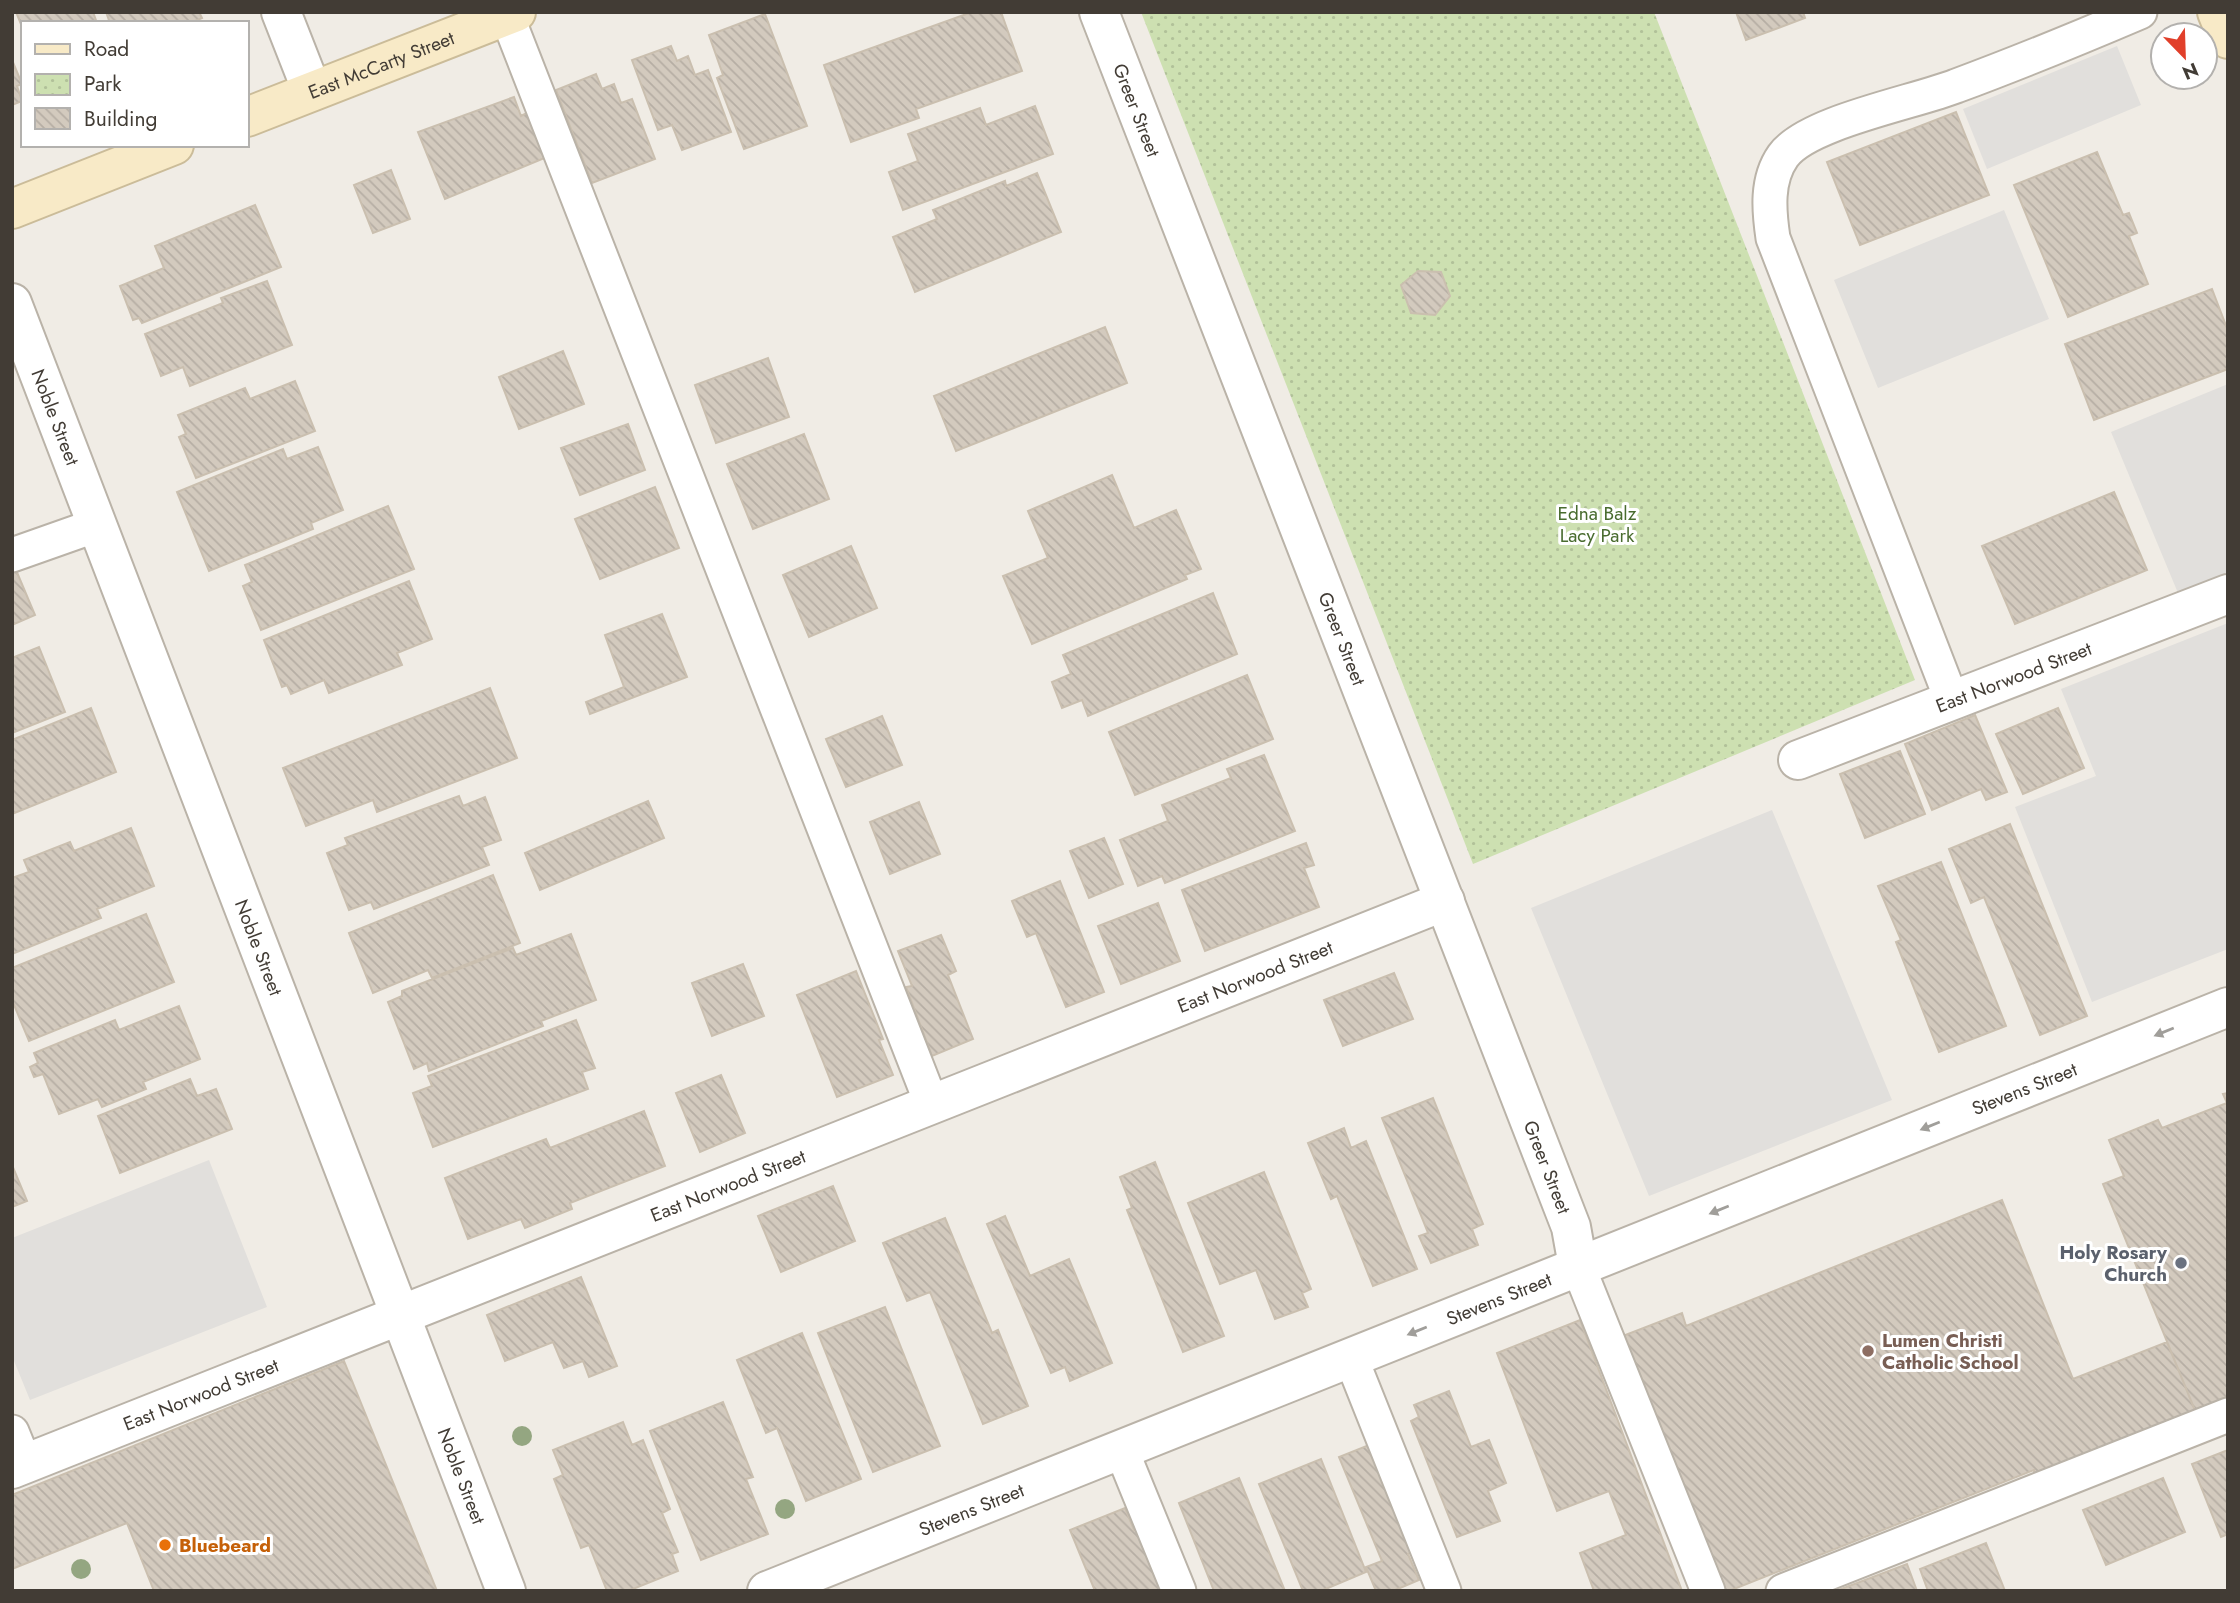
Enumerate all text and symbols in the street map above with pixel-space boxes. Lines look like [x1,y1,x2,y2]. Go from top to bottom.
legend [21,21,248,147]
north arrow [2149,21,2219,91]
street label: East McCarty Street [304,24,459,105]
text: Road [84,34,129,64]
text: N [2178,56,2203,87]
street label: Greer Street [1107,59,1168,161]
text: Park [84,69,122,99]
text: Building [84,104,157,134]
street label: Noble Street [25,365,87,469]
park label: Edna Balz Lacy Park [1558,500,1637,549]
street label: Greer Street [1312,588,1373,689]
street label: East Norwood Street [1932,634,2096,719]
street label: Noble Street [228,895,290,1000]
street label: East Norwood Street [1173,933,1337,1019]
one-way arrow [2154,1026,2175,1037]
street label: Stevens Street [1968,1055,2081,1122]
street label: Greer Street [1517,1116,1578,1218]
one-way arrow [1920,1120,1941,1131]
street label: East Norwood Street [646,1142,810,1228]
one-way arrow [1709,1205,1730,1216]
place label: Holy Rosary Church [2059,1239,2168,1288]
marker: Holy Rosary Church [2173,1255,2189,1271]
street label: Stevens Street [1442,1265,1556,1332]
one-way arrow [1406,1326,1427,1337]
place label: Lumen Christi Catholic School [1882,1327,2019,1376]
marker: Lumen Christi Catholic School [1860,1343,1876,1359]
street label: East Norwood Street [119,1351,283,1437]
street label: Noble Street [431,1424,493,1528]
street label: Stevens Street [915,1476,1028,1542]
place label: Bluebeard [179,1532,271,1559]
marker: Bluebeard [157,1537,173,1553]

